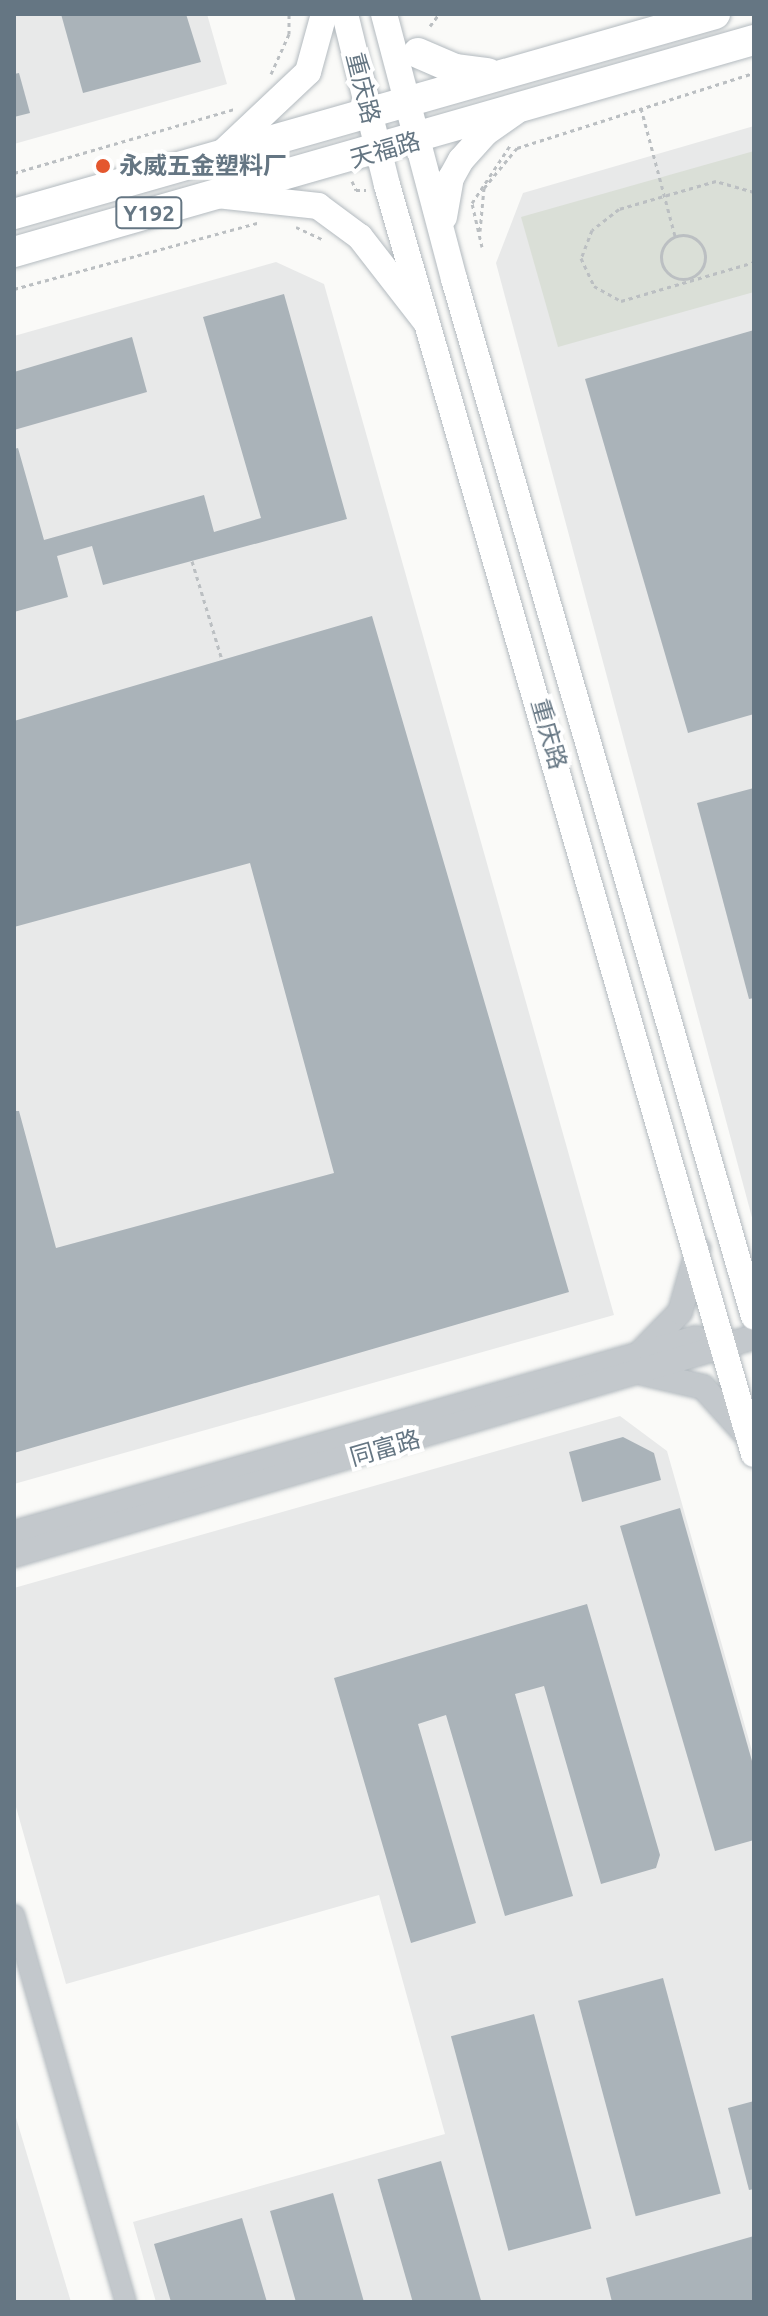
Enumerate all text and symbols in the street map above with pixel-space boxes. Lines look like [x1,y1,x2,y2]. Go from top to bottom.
street label: 重庆路 [340,50,386,126]
street label: 天福路 [346,126,424,174]
place label: 永威五金塑料厂 [119,152,287,180]
marker: 永威五金塑料厂 [94,157,112,175]
road number: Y192 [115,195,183,231]
street label: 重庆路 [525,695,573,773]
street label: 同富路 [346,1424,424,1472]

